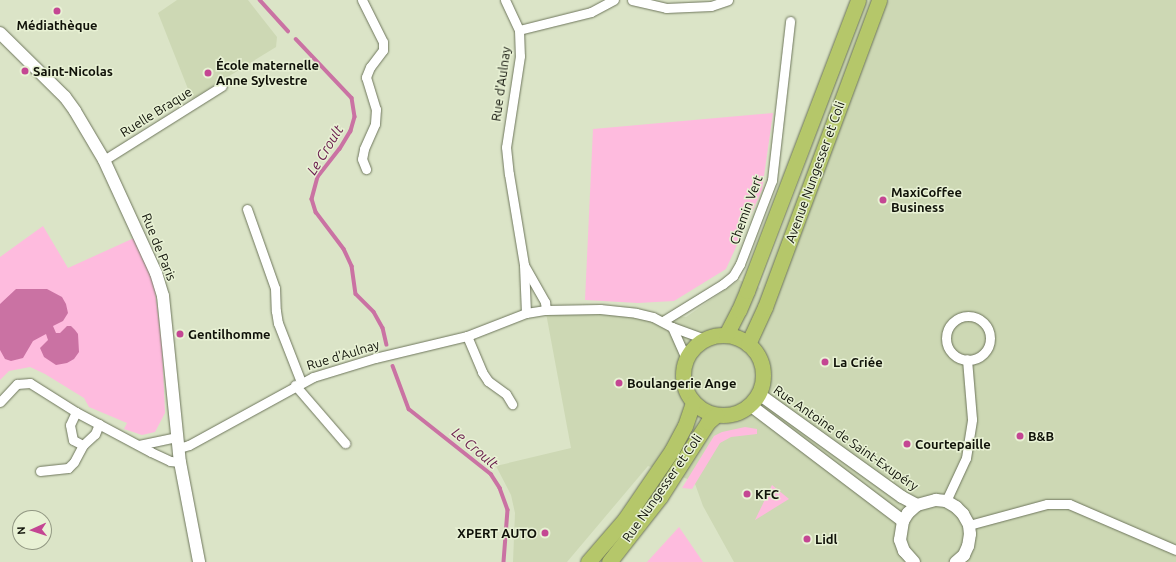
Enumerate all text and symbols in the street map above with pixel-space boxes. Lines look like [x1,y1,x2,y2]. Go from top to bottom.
marker: Médiathèque [52,6,62,16]
place label: Médiathèque [16,17,98,33]
street label: Rue d'Aulnay [488,46,514,122]
place label: École maternelle Anne Sylvestre [216,58,319,89]
place label: Saint-Nicolas [33,63,113,79]
marker: Saint-Nicolas [20,66,30,76]
marker: École maternelle Anne Sylvestre [203,68,213,78]
street label: Ruelle Braque [117,84,195,140]
street label: Avenue Nungesser et Coli [782,99,848,245]
water label: Le Croult [303,122,347,178]
street label: Chemin Vert [726,173,766,247]
place label: MaxiCoffee Business [891,185,962,216]
marker: MaxiCoffee Business [878,195,888,205]
street label: Rue de Paris [138,211,180,283]
place label: Gentilhomme [188,326,271,342]
marker: Gentilhomme [175,329,185,339]
street label: Rue d'Aulnay [305,337,381,373]
place label: La Criée [833,354,883,370]
marker: La Criée [820,357,830,367]
place label: Boulangerie Ange [627,375,736,391]
marker: Boulangerie Ange [614,378,624,388]
street label: Rue Antoine de Saint-Exupéry [771,382,921,494]
water label: Le Croult [448,424,502,472]
place label: B&B [1028,428,1054,444]
street label: Rue Nungesser et Coli [619,431,705,545]
marker: B&B [1015,431,1025,441]
place label: Courtepaille [915,436,991,452]
marker: Courtepaille [902,439,912,449]
place label: KFC [755,486,779,502]
marker: KFC [742,489,752,499]
north arrow [12,510,52,550]
place label: XPERT AUTO [457,525,537,541]
text: N [15,526,27,535]
marker: XPERT AUTO [540,528,550,538]
place label: Lidl [815,531,837,547]
marker: Lidl [802,534,812,544]

